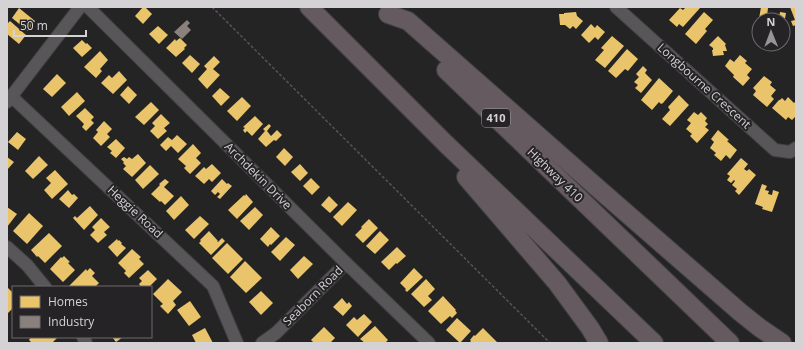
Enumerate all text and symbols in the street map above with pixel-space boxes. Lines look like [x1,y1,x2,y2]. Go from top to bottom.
scale bar [14,12,86,38]
north arrow [751,12,791,52]
text: N [766,14,775,29]
text: 50 m [20,17,48,34]
street label: Longbourne Crescent [654,39,755,132]
road number: 410 [482,109,510,127]
street label: Archdekin Drive [221,138,296,213]
street label: Highway 410 [524,144,587,206]
street label: Heggie Road [104,181,167,242]
street label: Seaborn Road [279,262,346,329]
legend [12,286,152,338]
text: Homes [48,293,88,310]
text: Industry [48,313,95,330]

